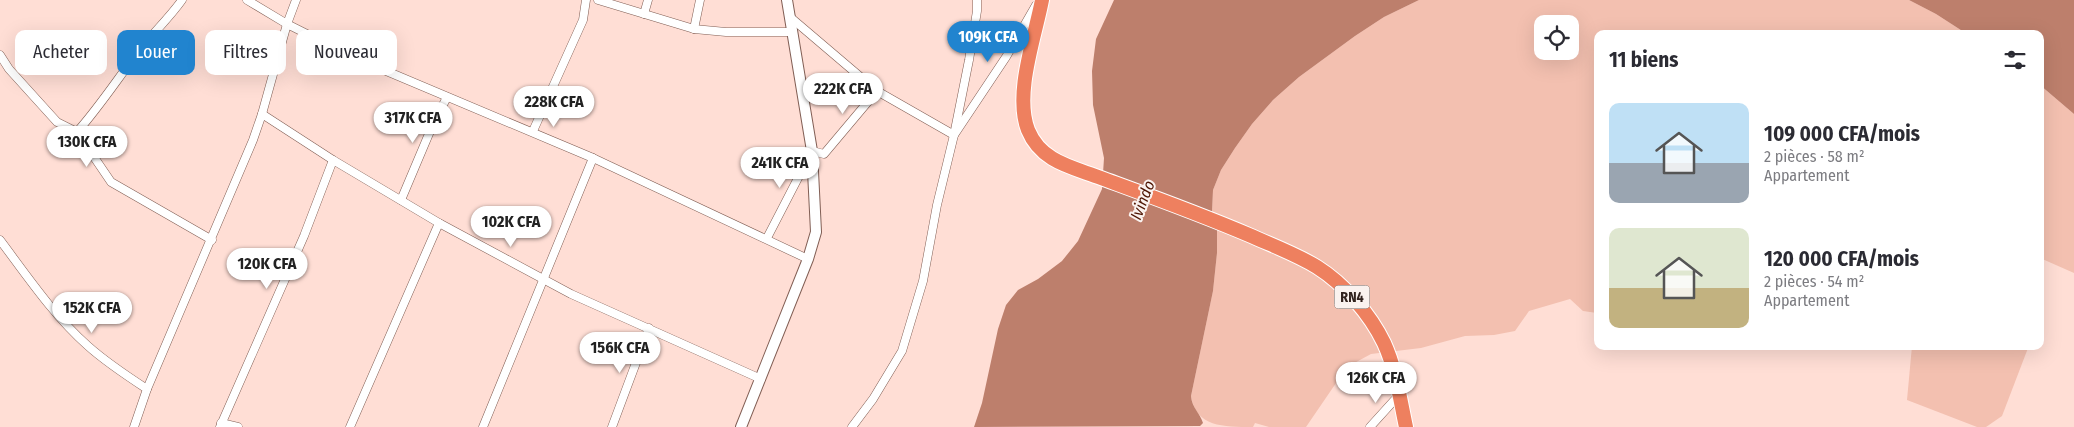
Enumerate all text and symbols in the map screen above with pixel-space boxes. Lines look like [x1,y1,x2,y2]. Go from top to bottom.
map controls [1534,15,1579,60]
button: locate [1534,15,1579,60]
pin: 109K CFA [936,20,1040,63]
text: 109K CFA [958,27,1018,46]
chip: Acheter [15,30,107,75]
chip: Louer [117,30,195,75]
chip: Filtres [205,30,286,75]
chip: Nouveau [296,30,397,75]
icon: filters [2001,46,2029,74]
text: 11 biens [1609,47,1678,73]
pin: 222K CFA [791,72,895,115]
text: 222K CFA [814,79,872,98]
pin: 228K CFA [502,86,606,128]
text: 228K CFA [524,92,584,111]
pin: 317K CFA [361,102,465,144]
text: 317K CFA [385,108,441,127]
text: 109 000 CFA/mois [1764,121,1920,147]
icon: home [1649,123,1709,183]
pin: 130K CFA [35,126,139,168]
text: 130K CFA [57,132,117,151]
pin: 241K CFA [728,146,832,189]
text: 2 pièces · 58 m² [1764,147,1865,166]
text: 241K CFA [752,153,808,172]
text: Appartement [1764,166,1850,185]
water label: Ivindo [1126,178,1159,223]
pin: 102K CFA [459,206,563,248]
text: 102K CFA [482,212,540,231]
text: 120 000 CFA/mois [1764,246,1919,272]
pin: 120K CFA [215,248,319,290]
icon: home [1649,248,1709,308]
text: 120K CFA [238,254,296,273]
text: 2 pièces · 54 m² [1764,272,1864,291]
road number: RN4 [1334,286,1370,308]
text: Appartement [1764,291,1850,310]
pin: 152K CFA [40,292,144,334]
text: 152K CFA [63,298,121,317]
pin: 156K CFA [568,332,672,374]
text: 156K CFA [591,338,649,357]
pin: 126K CFA [1324,362,1428,404]
text: 126K CFA [1347,368,1405,387]

